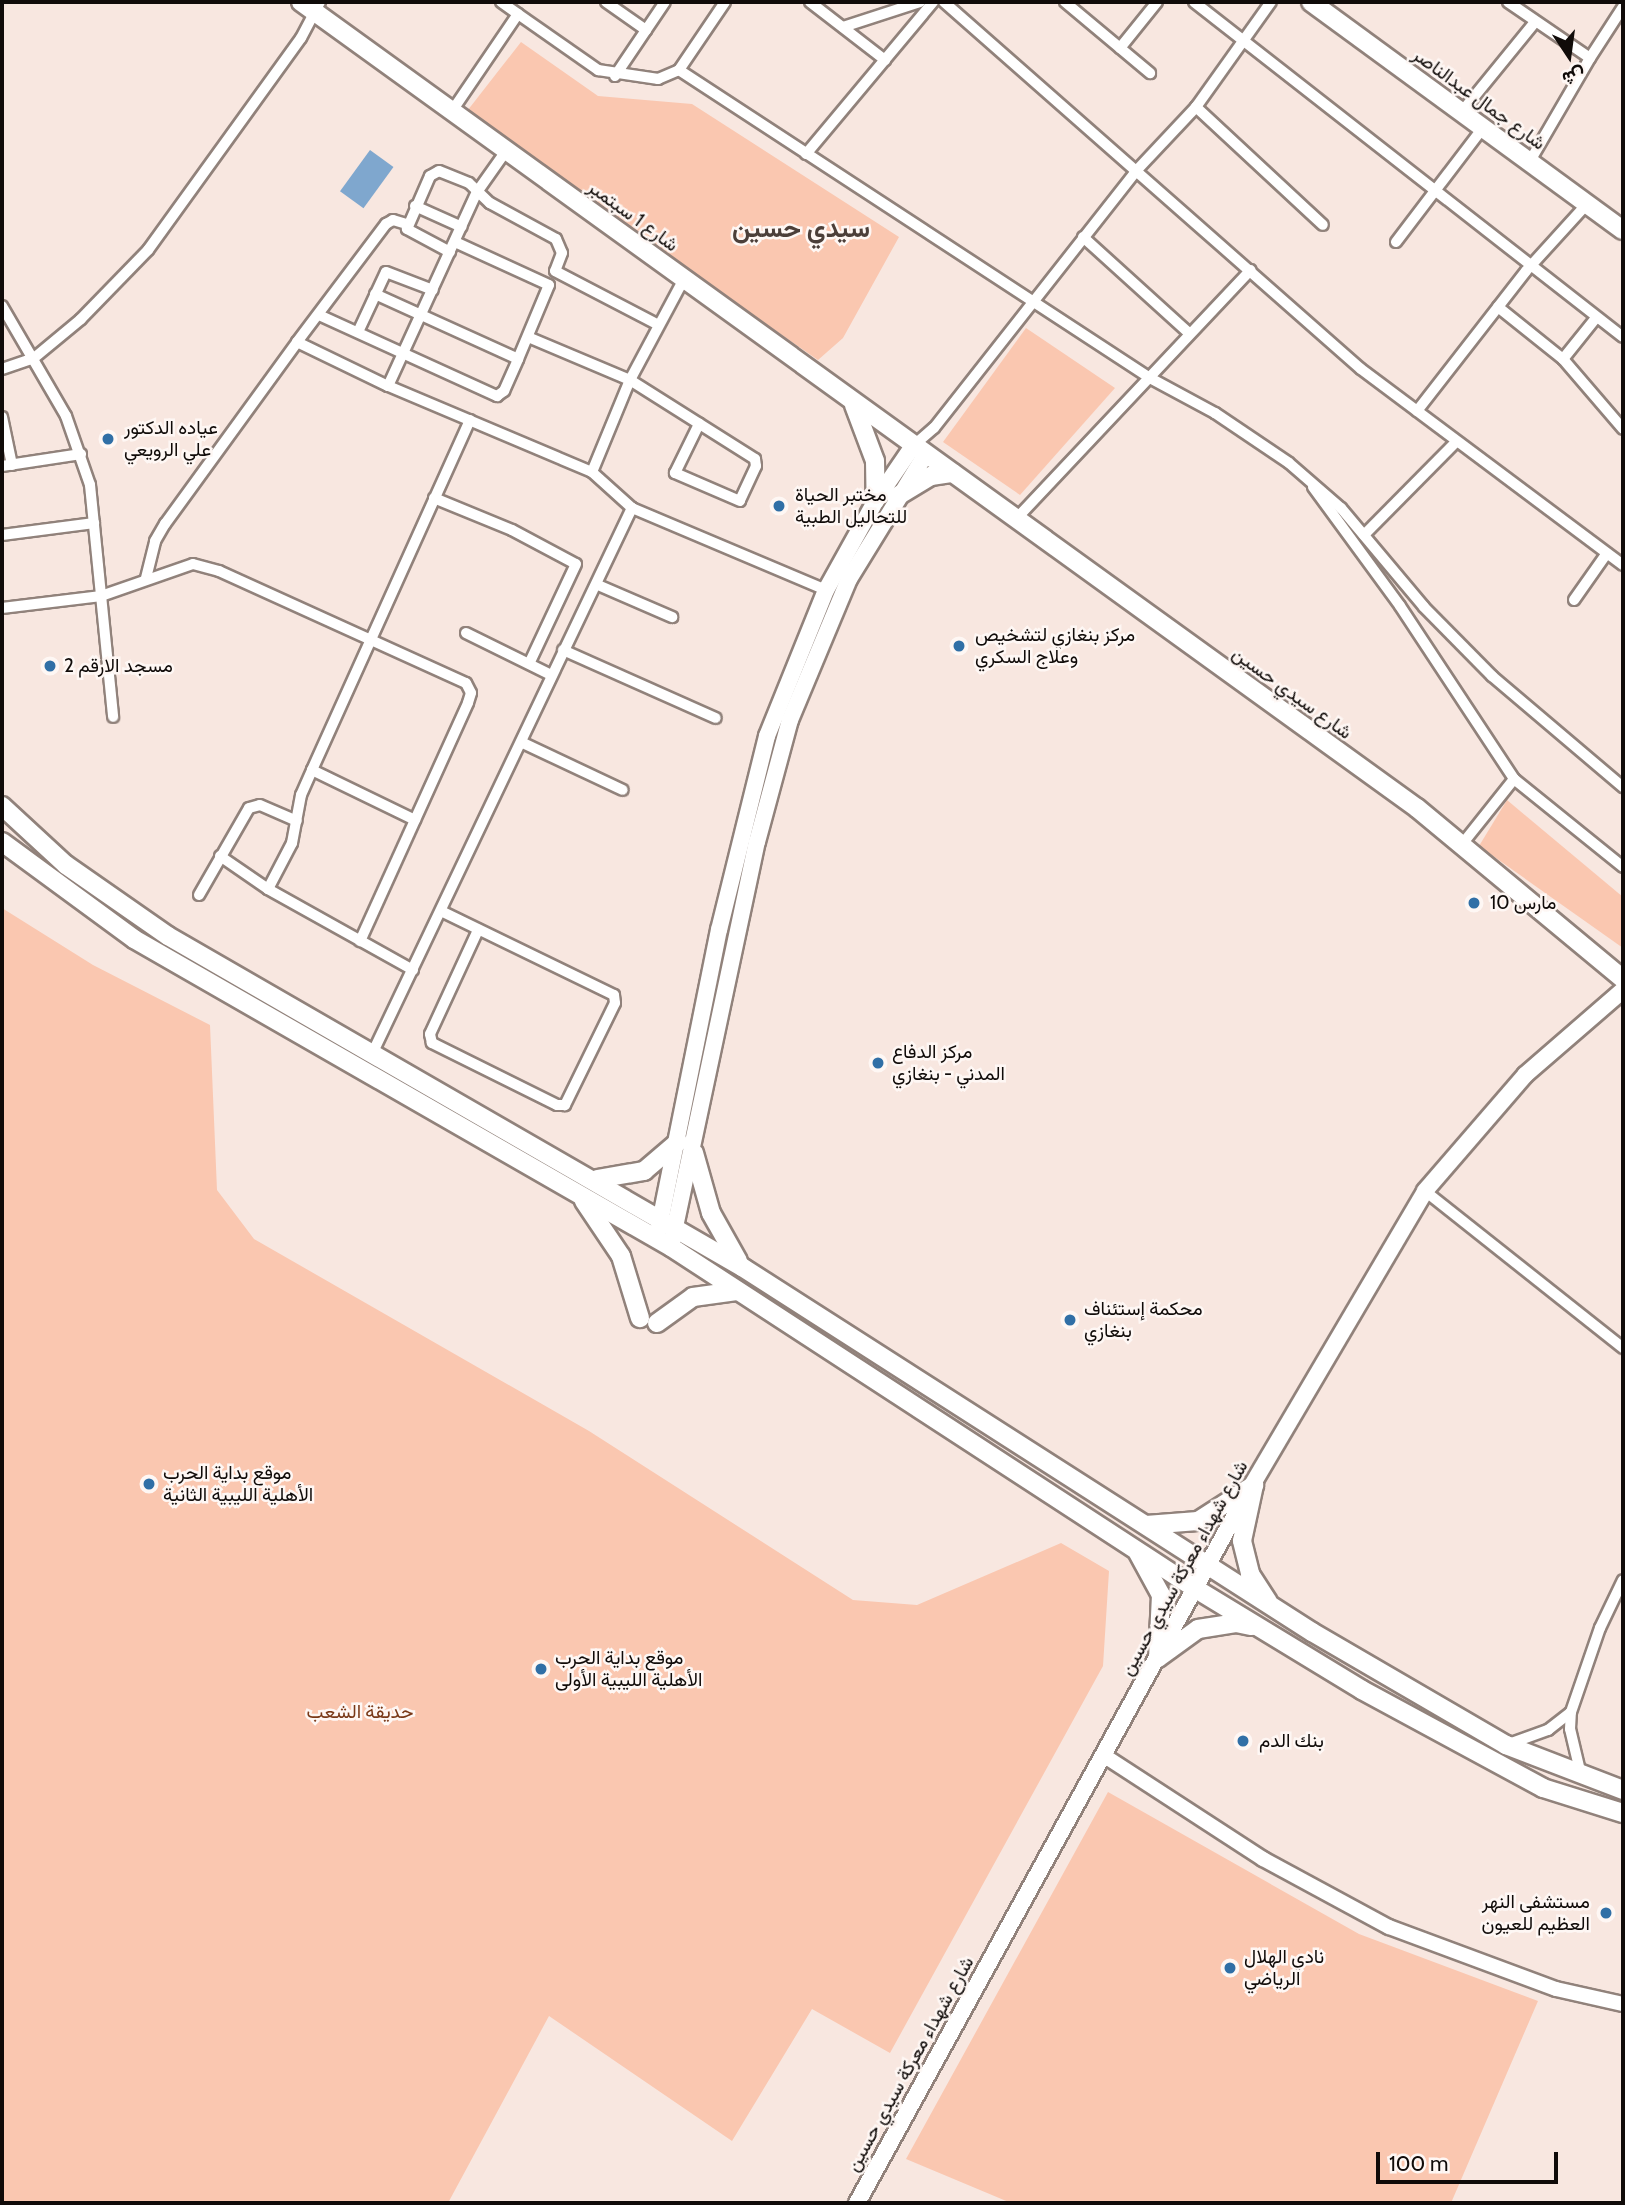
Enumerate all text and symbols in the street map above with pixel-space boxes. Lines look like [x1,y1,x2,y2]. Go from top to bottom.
north arrow [1534,21,1604,91]
street label: شارع جمال عبدالناصر [1408,43,1550,155]
text: ش [1560,63,1588,91]
street label: شارع 1 سبتمبر [583,176,683,256]
district label: سيدي حسين [732,213,870,245]
place label: عياده الدكتور علي الرويعي [124,417,218,461]
marker: عياده الدكتور علي الرويعي [98,429,118,449]
place label: مختبر الحياة للتحاليل الطبية [795,484,907,528]
marker: مختبر الحياة للتحاليل الطبية [769,496,789,516]
place label: مركز بنغازي لتشخيص وعلاج السكري [975,624,1135,668]
marker: مركز بنغازي لتشخيص وعلاج السكري [949,636,969,656]
street label: شارع سيدي حسين [1228,642,1356,744]
place label: مسجد الارقم 2 [64,655,173,677]
marker: مسجد الارقم 2 [42,658,58,674]
place label: 10 مارس [1490,892,1556,914]
marker: 10 مارس [1464,893,1484,913]
place label: مركز الدفاع المدني - بنغازي [892,1041,1005,1085]
marker: مركز الدفاع المدني - بنغازي [870,1055,886,1071]
place label: محكمة إستئناف بنغازي [1084,1298,1203,1342]
marker: محكمة إستئناف بنغازي [1062,1312,1078,1328]
street label: شارع شهداء معركة سيدي حسين [1115,1457,1253,1679]
place label: موقع بداية الحرب الأهلية الليبية الثانية [163,1462,313,1506]
marker: موقع بداية الحرب الأهلية الليبية الثانية [141,1476,157,1492]
place label: موقع بداية الحرب الأهلية الليبية الأولى [555,1647,702,1691]
marker: موقع بداية الحرب الأهلية الليبية الأولى [533,1661,549,1677]
park label: حديقة الشعب [307,1701,413,1723]
place label: بنك الدم [1259,1730,1324,1752]
marker: بنك الدم [1233,1731,1253,1751]
place label: مستشفى النهر العظيم للعيون [1482,1891,1590,1935]
marker: مستشفى النهر العظيم للعيون [1596,1903,1616,1923]
place label: نادي الهلال الرياضي [1244,1946,1324,1990]
street label: شارع شهداء معركة سيدي حسين [841,1953,979,2175]
marker: نادي الهلال الرياضي [1222,1960,1238,1976]
scale bar [1380,2138,1562,2182]
text: 100 m [1389,2151,1448,2176]

